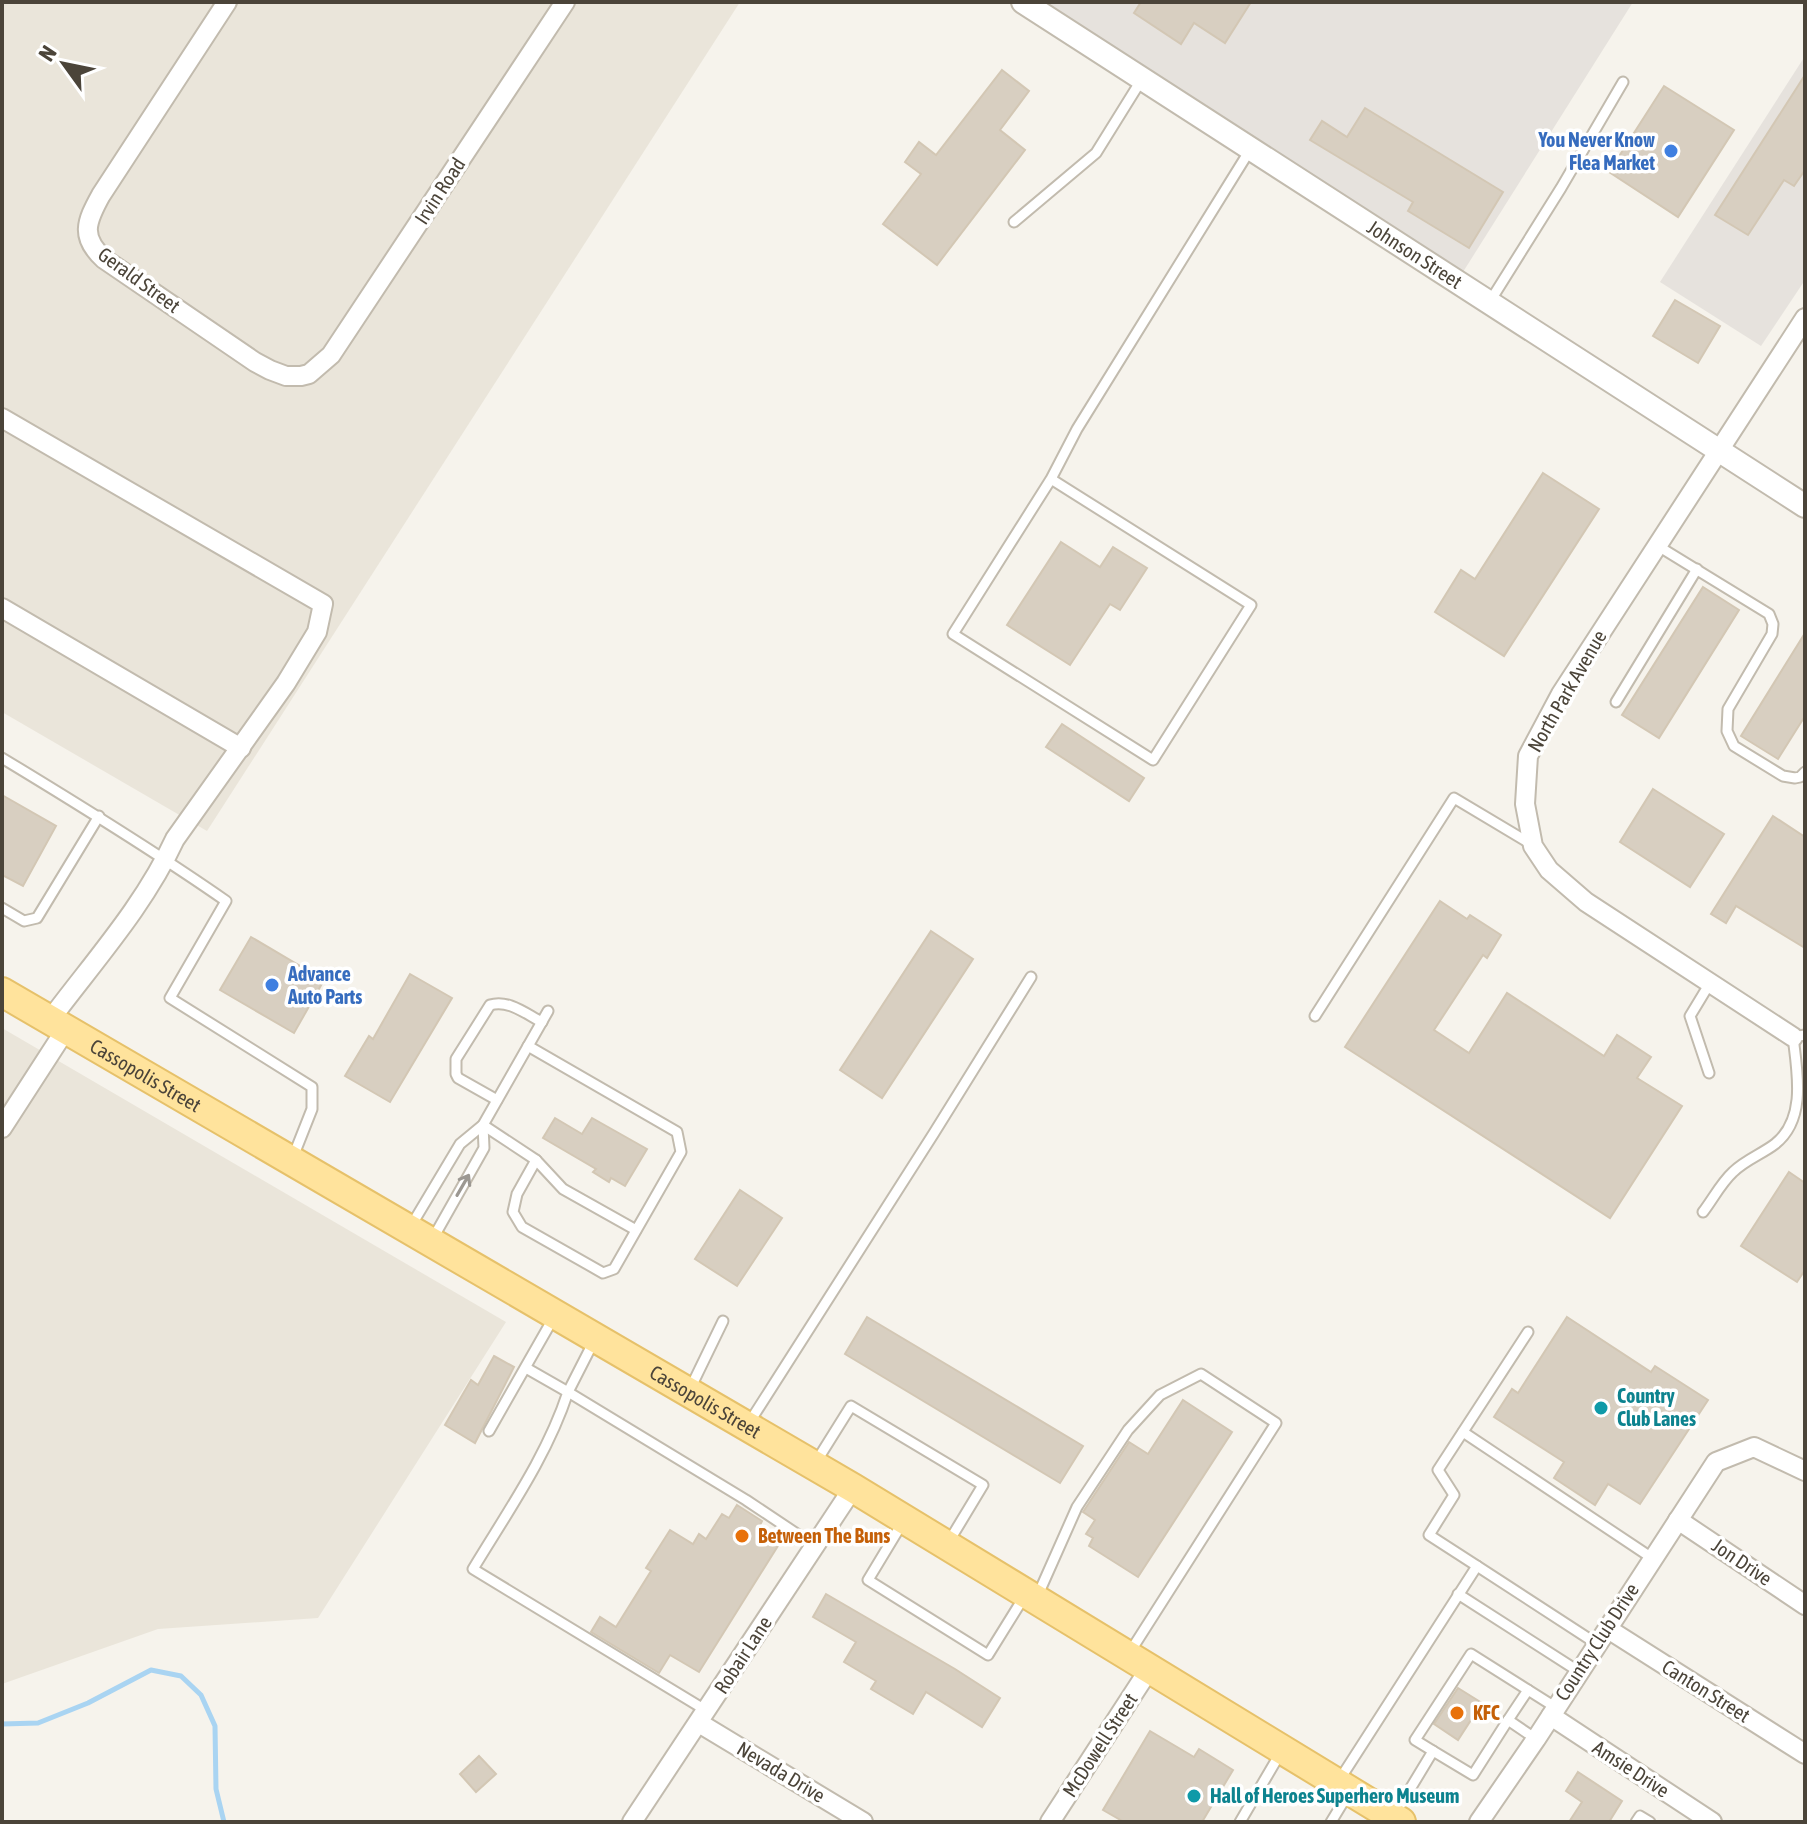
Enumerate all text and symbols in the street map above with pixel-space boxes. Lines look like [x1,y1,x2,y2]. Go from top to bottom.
north arrow [24,24,104,104]
text: N [33,41,62,66]
place label: You Never Know Flea Market [1537,128,1655,174]
marker: You Never Know Flea Market [1662,142,1680,160]
street label: Irvin Road [410,153,470,228]
street label: Johnson Street [1363,215,1467,293]
street label: Gerald Street [94,242,185,317]
street label: North Park Avenue [1522,626,1611,756]
place label: Advance Auto Parts [287,962,362,1008]
marker: Advance Auto Parts [263,976,281,994]
street label: Cassopolis Street [86,1034,205,1117]
one-way arrow [456,1174,472,1197]
street label: Cassopolis Street [646,1360,765,1443]
place label: Country Club Lanes [1617,1384,1696,1430]
marker: Country Club Lanes [1592,1399,1610,1417]
place label: Between The Buns [758,1524,890,1547]
marker: Between The Buns [733,1527,751,1545]
street label: Jon Drive [1708,1533,1777,1590]
street label: Country Club Drive [1550,1579,1643,1705]
street label: Robair Lane [709,1612,776,1698]
street label: Canton Street [1658,1655,1755,1727]
street label: McDowell Street [1057,1688,1142,1801]
place label: KFC [1473,1701,1500,1724]
marker: KFC [1448,1704,1466,1722]
street label: Amsie Drive [1589,1735,1674,1802]
street label: Nevada Drive [733,1736,829,1807]
place label: Hall of Heroes Superhero Museum [1210,1784,1459,1807]
marker: Hall of Heroes Superhero Museum [1185,1787,1203,1805]

